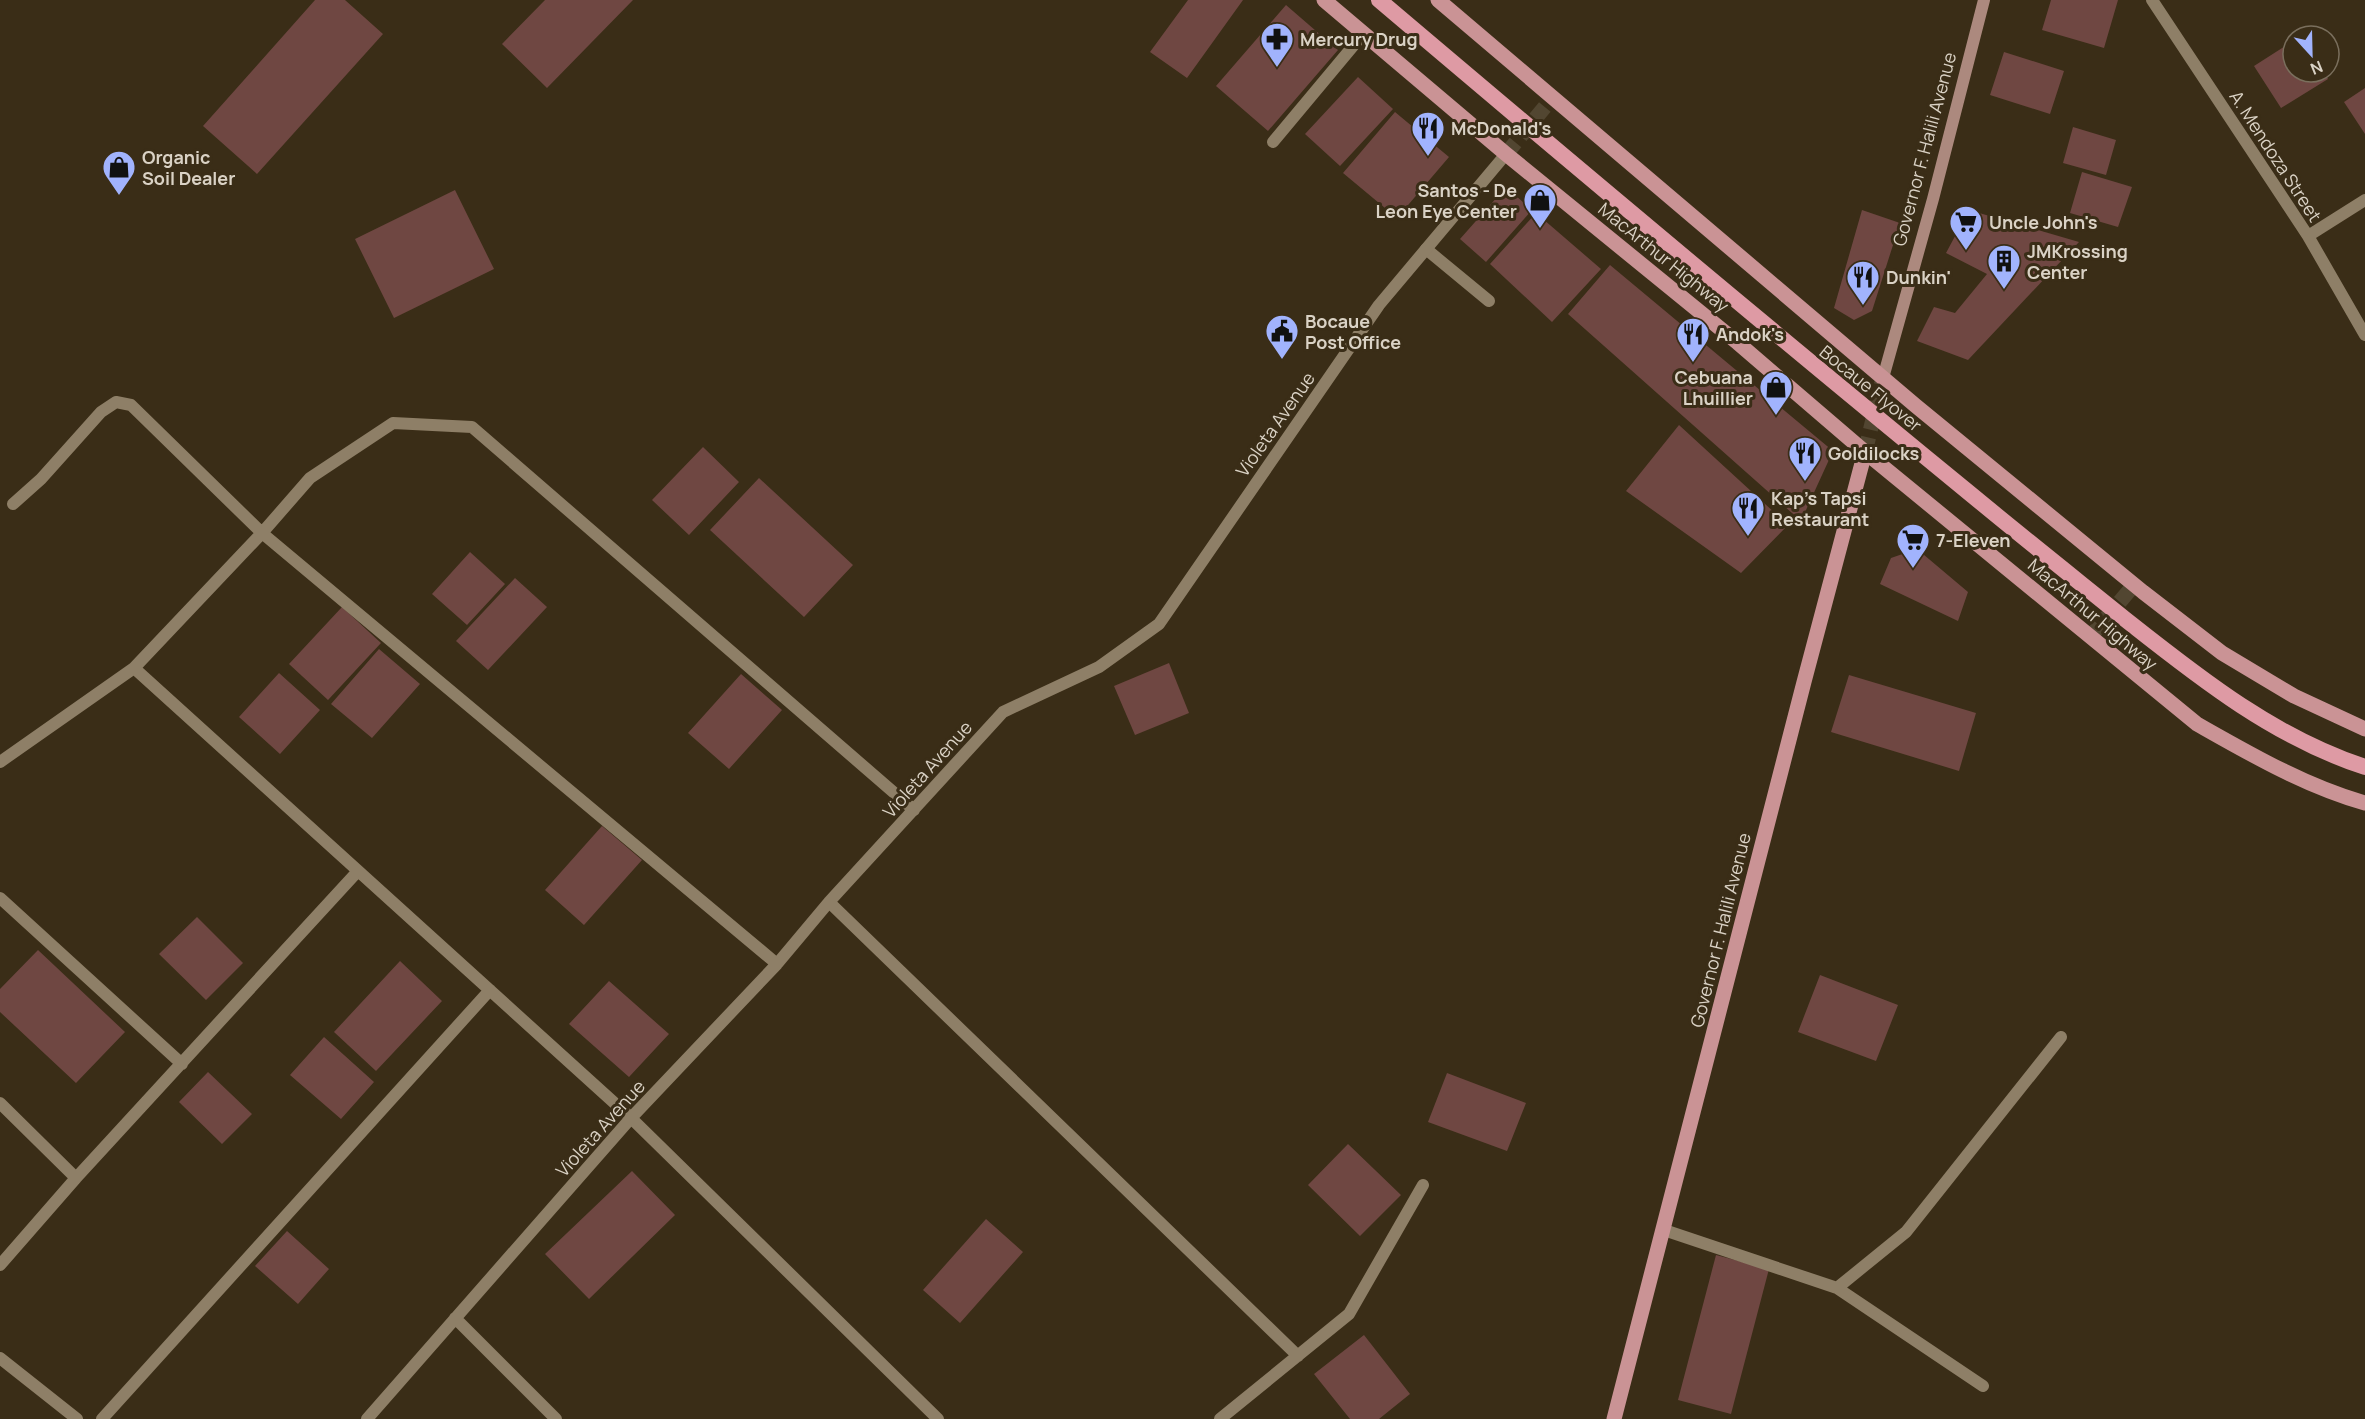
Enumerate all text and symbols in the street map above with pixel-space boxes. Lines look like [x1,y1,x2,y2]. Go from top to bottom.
pharmacy icon: Mercury Drug [1259,21,1295,68]
north arrow [2281,24,2341,84]
place label: Mercury Drug [1300,27,1418,51]
street label: Governor F. Halili Avenue [1887,49,1961,249]
text: N [2307,56,2326,80]
street label: A. Mendoza Street [2225,86,2327,226]
restaurant icon: McDonald's [1410,110,1446,157]
place label: McDonald's [1451,116,1552,140]
place label: Organic Soil Dealer [142,145,235,190]
shop icon: Organic Soil Dealer [101,149,137,196]
place label: Santos - De Leon Eye Center [1375,178,1517,223]
shop icon: Santos - De Leon Eye Center [1522,182,1558,229]
street label: MacArthur Highway [1594,197,1735,318]
supermarket icon: Uncle John's [1948,204,1984,251]
place label: Uncle John's [1989,210,2098,234]
place label: JMKrossing Center [2027,239,2128,284]
building icon: JMKrossing Center [1986,243,2022,290]
restaurant icon: Dunkin' [1845,259,1881,306]
place label: Dunkin' [1886,265,1951,289]
place label: Bocaue Post Office [1305,309,1401,354]
public building icon: Bocaue Post Office [1264,313,1300,360]
restaurant icon: Andok's [1675,316,1711,363]
place label: Andok's [1716,322,1784,346]
street label: Bocaue Flyover [1815,339,1927,437]
place label: Cebuana Lhuillier [1675,365,1753,410]
street label: Violeta Avenue [1230,367,1320,481]
shop icon: Cebuana Lhuillier [1758,369,1794,416]
restaurant icon: Goldilocks [1787,435,1823,482]
place label: Goldilocks [1828,441,1920,465]
place label: Kap's Tapsi Restaurant [1771,486,1869,531]
restaurant icon: Kap's Tapsi Restaurant [1730,490,1766,537]
supermarket icon: 7-Eleven [1895,522,1931,569]
place label: 7-Eleven [1936,528,2011,552]
street label: MacArthur Highway [2023,553,2163,676]
street label: Violeta Avenue [877,715,977,823]
street label: Governor F. Halili Avenue [1684,830,1756,1030]
street label: Violeta Avenue [550,1074,650,1182]

